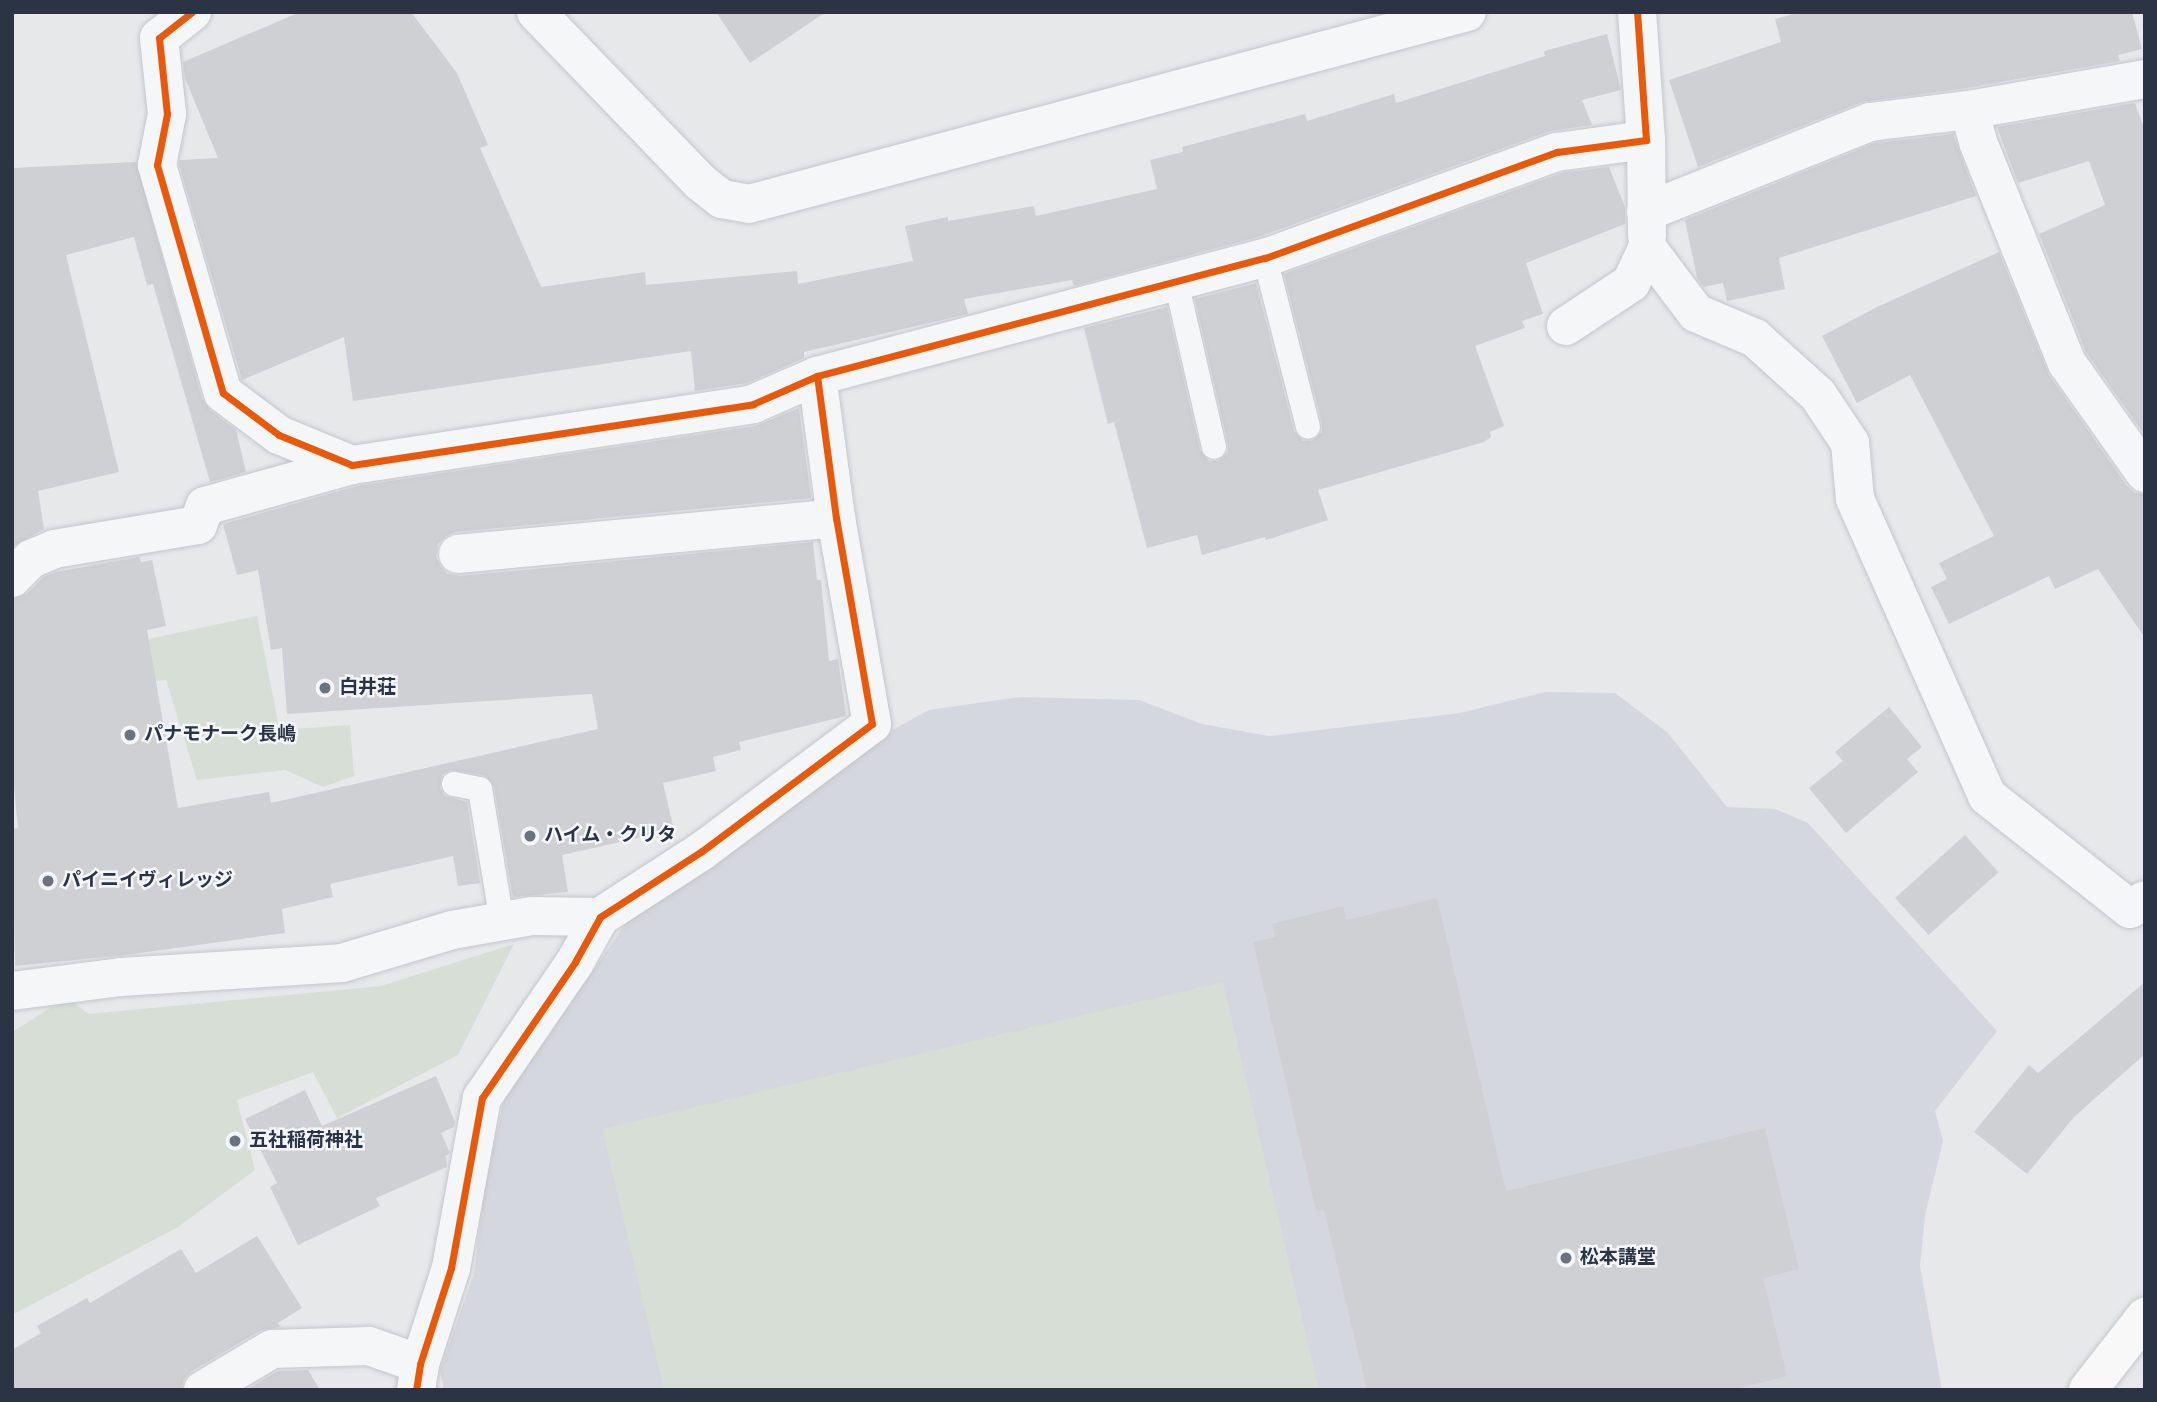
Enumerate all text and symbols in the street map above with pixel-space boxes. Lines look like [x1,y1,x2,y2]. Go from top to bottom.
place label: 白井荘 [339,677,396,699]
marker: 白井荘 [317,680,333,696]
place label: パナモナーク長嶋 [144,724,296,746]
marker: パナモナーク長嶋 [122,727,138,743]
place label: ハイム・クリタ [544,825,677,847]
marker: ハイム・クリタ [522,828,538,844]
place label: パイニイヴィレッジ [62,870,233,892]
marker: パイニイヴィレッジ [40,873,56,889]
place label: 五社稲荷神社 [249,1130,363,1152]
marker: 五社稲荷神社 [227,1133,243,1149]
place label: 松本講堂 [1580,1247,1656,1269]
marker: 松本講堂 [1558,1250,1574,1266]

